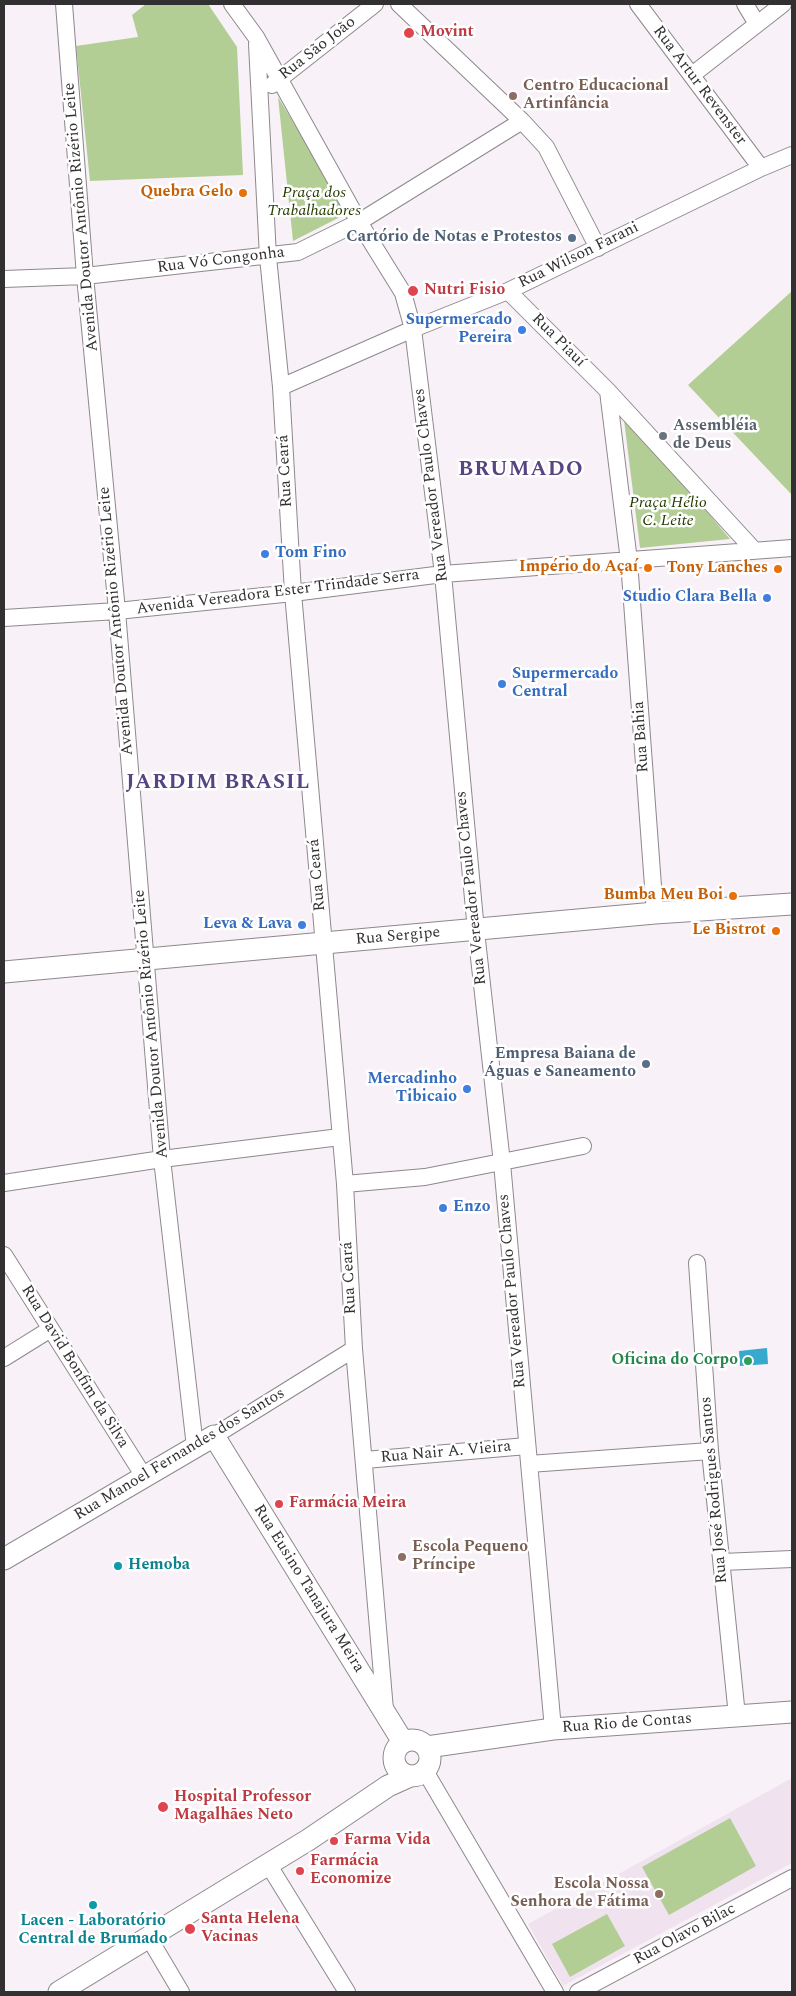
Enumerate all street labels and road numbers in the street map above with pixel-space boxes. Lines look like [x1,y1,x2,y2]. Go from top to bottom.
street label: Rua São João [276,13,360,85]
street label: Rua Artur Revenster [648,23,750,149]
street label: Avenida Doutor Antônio Rizério Leite [61,82,103,352]
street label: Rua Wilson Farani [516,219,642,293]
street label: Rua Vó Congonha [156,244,286,278]
street label: Rua Piauí [527,310,589,372]
street label: Rua Vereador Paulo Chaves [411,387,453,583]
street label: Rua Ceará [275,434,297,508]
street label: Avenida Doutor Antônio Rizério Leite [96,486,138,756]
street label: Avenida Vereadora Ester Trindade Serra [135,566,421,620]
street label: Rua Bahia [630,701,654,773]
street label: Rua Vereador Paulo Chaves [452,790,492,986]
street label: Rua Ceará [305,838,331,912]
street label: Avenida Doutor Antônio Rizério Leite [131,889,173,1159]
street label: Rua Sergipe [355,924,441,950]
street label: Rua Vereador Paulo Chaves [495,1193,531,1389]
street label: Rua Ceará [339,1241,361,1315]
street label: Rua David Bonfim da Silva [16,1282,132,1452]
street label: Rua Manoel Fernandes dos Santos [71,1384,289,1526]
street label: Rua José Rodrigues Santos [697,1396,733,1584]
street label: Rua Nair A. Vieira [380,1438,512,1468]
street label: Rua Eusino Tanajura Meira [248,1501,368,1677]
street label: Rua Rio de Contas [561,1710,693,1738]
street label: Rua Olavo Bilac [631,1900,739,1970]

